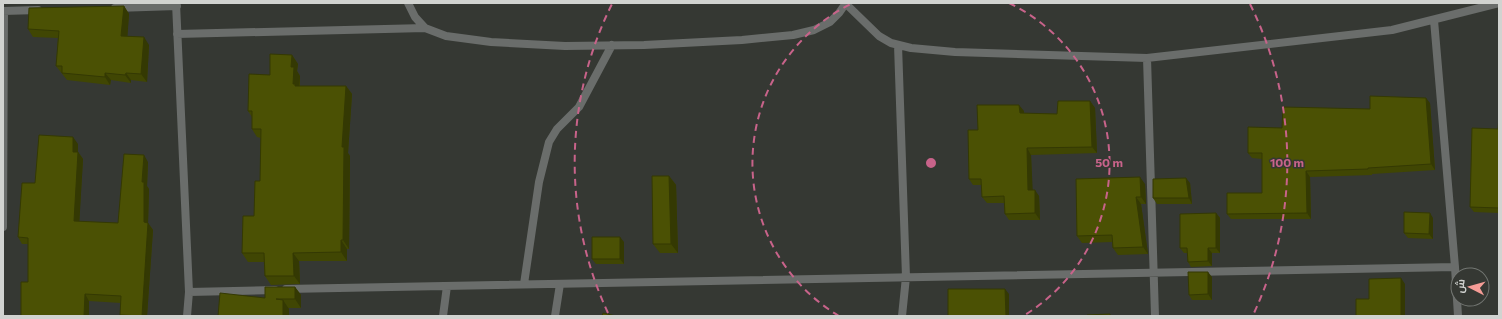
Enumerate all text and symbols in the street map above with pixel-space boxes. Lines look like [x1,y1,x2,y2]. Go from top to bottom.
text: 50 m [1095,155,1123,169]
text: 100 m [1270,155,1304,169]
centre of rings [924,156,938,170]
north arrow [1450,267,1490,307]
text: ش [1452,278,1468,294]

